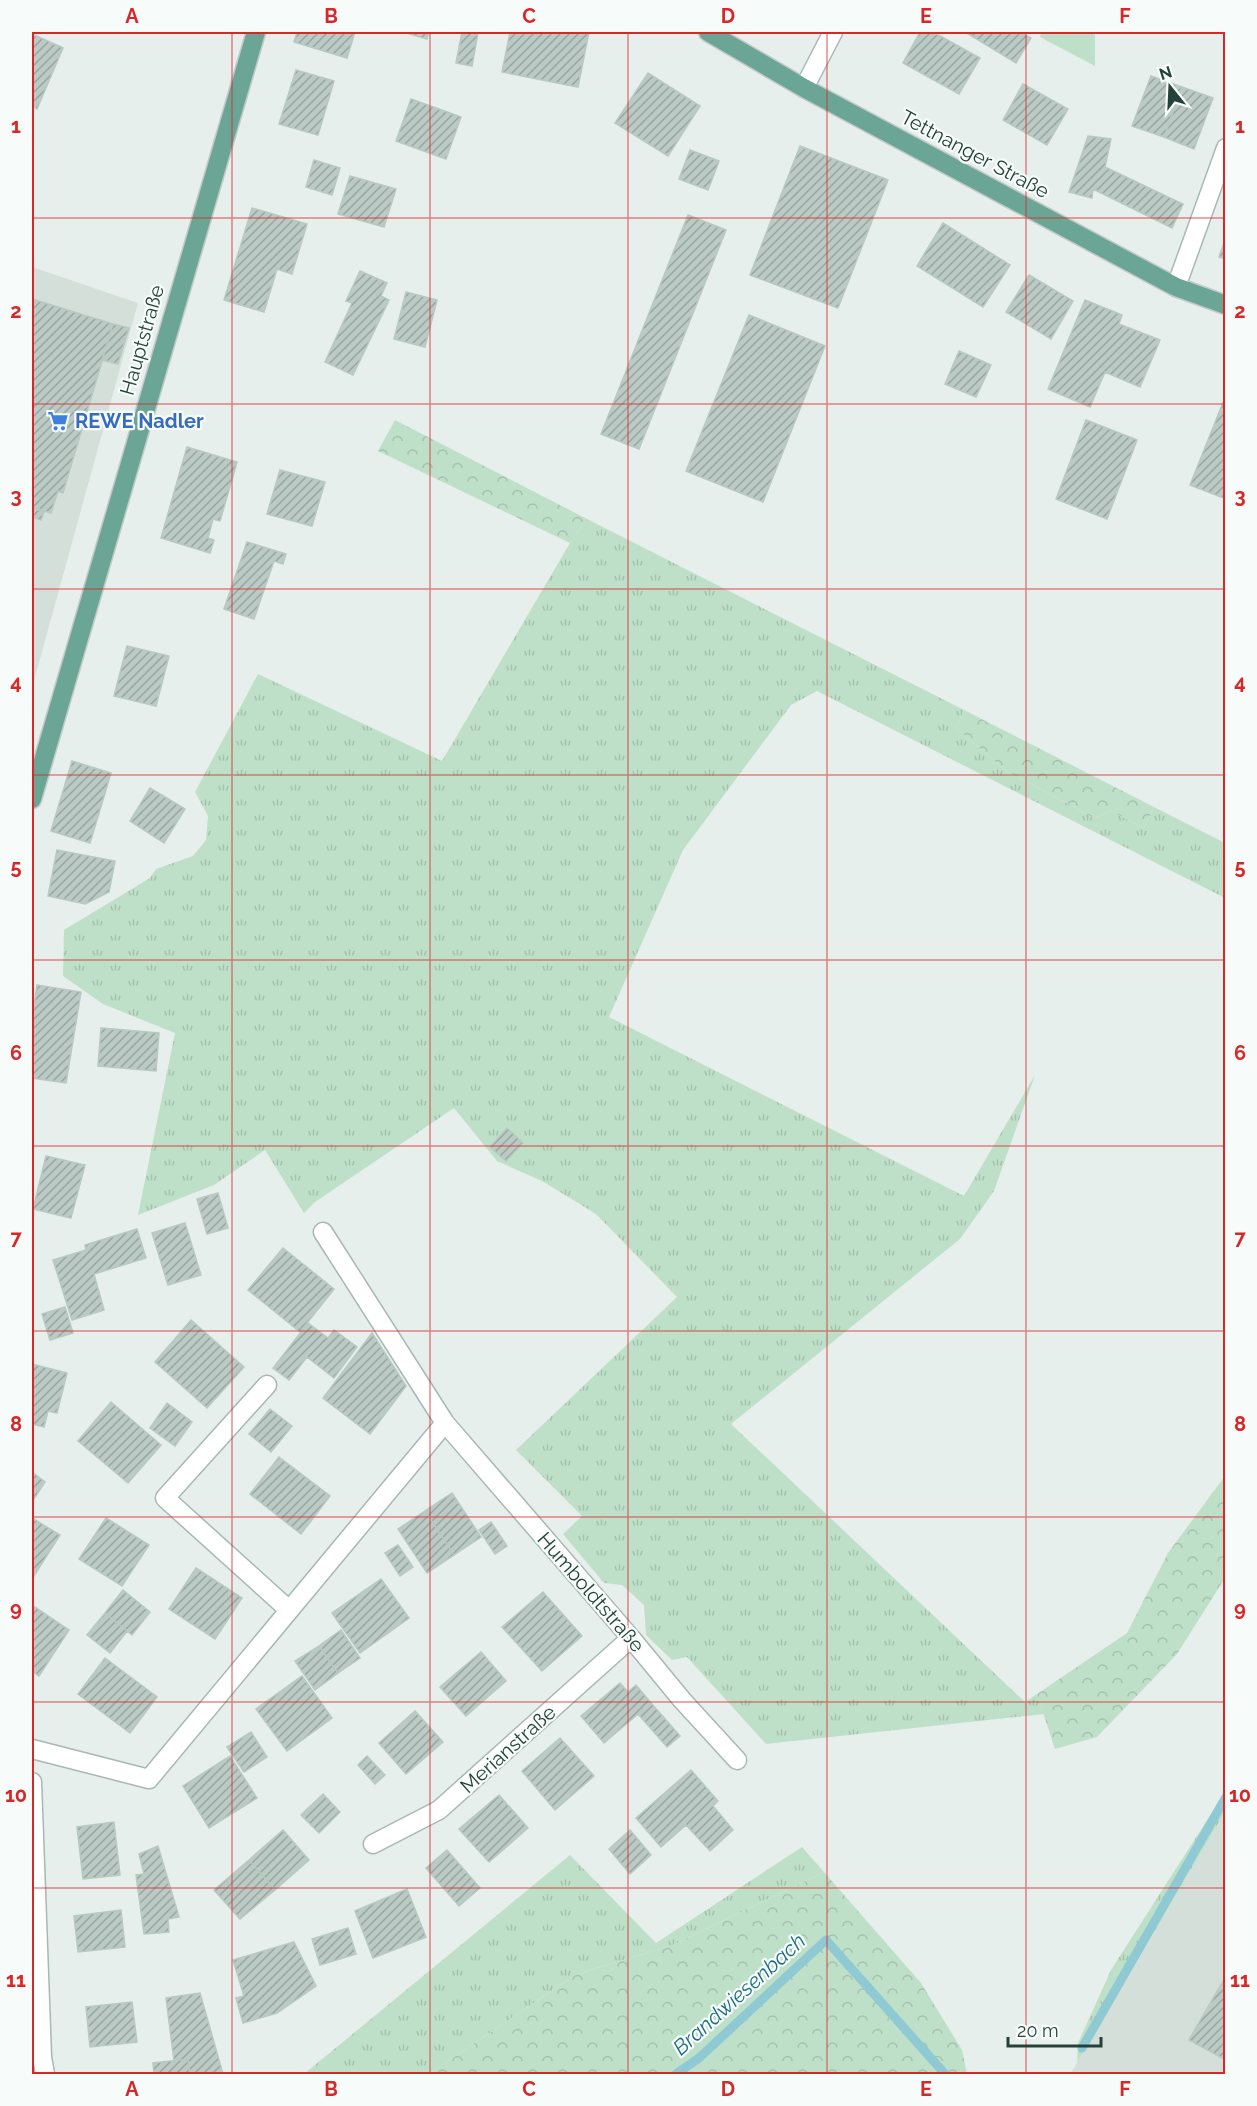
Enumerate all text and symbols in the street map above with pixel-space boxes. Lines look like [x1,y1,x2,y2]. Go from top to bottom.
text: A [125,4,139,28]
text: B [324,4,338,28]
text: C [522,4,536,28]
text: D [721,4,735,28]
text: E [920,4,932,28]
text: F [1119,4,1131,28]
north arrow [1140,57,1200,117]
text: N [1157,62,1174,84]
street label: Tettnanger Straße [897,105,1053,203]
text: 1 [11,114,21,138]
text: 1 [1235,114,1245,138]
street label: Hauptstraße [115,282,169,398]
text: 2 [10,299,22,323]
text: 2 [1234,299,1246,323]
supermarket icon: REWE Nadler [46,409,70,433]
place label: REWE Nadler [75,409,204,433]
text: 3 [10,484,22,508]
text: 3 [1234,484,1246,508]
text: 4 [10,670,22,694]
text: 4 [1234,670,1246,694]
text: 5 [10,855,22,879]
text: 5 [1234,855,1246,879]
text: 6 [10,1041,22,1065]
text: 6 [1234,1041,1246,1065]
text: 7 [10,1226,22,1250]
text: 7 [1234,1226,1246,1250]
text: 8 [10,1412,22,1436]
text: 8 [1234,1412,1246,1436]
street label: Humboldtstraße [532,1527,650,1657]
text: 9 [10,1597,22,1621]
text: 9 [1234,1597,1246,1621]
street label: Merianstraße [455,1700,561,1798]
text: 10 [5,1783,27,1807]
text: 10 [1229,1783,1251,1807]
water label: Brandwiesenbach [668,1928,810,2060]
text: 11 [6,1968,26,1992]
text: 11 [1230,1968,1250,1992]
scale bar [1008,2010,1101,2048]
text: 20 m [1017,2020,1059,2041]
text: A [125,2077,139,2101]
text: B [324,2077,338,2101]
text: C [522,2077,536,2101]
text: D [721,2077,735,2101]
text: E [920,2077,932,2101]
text: F [1119,2077,1131,2101]

